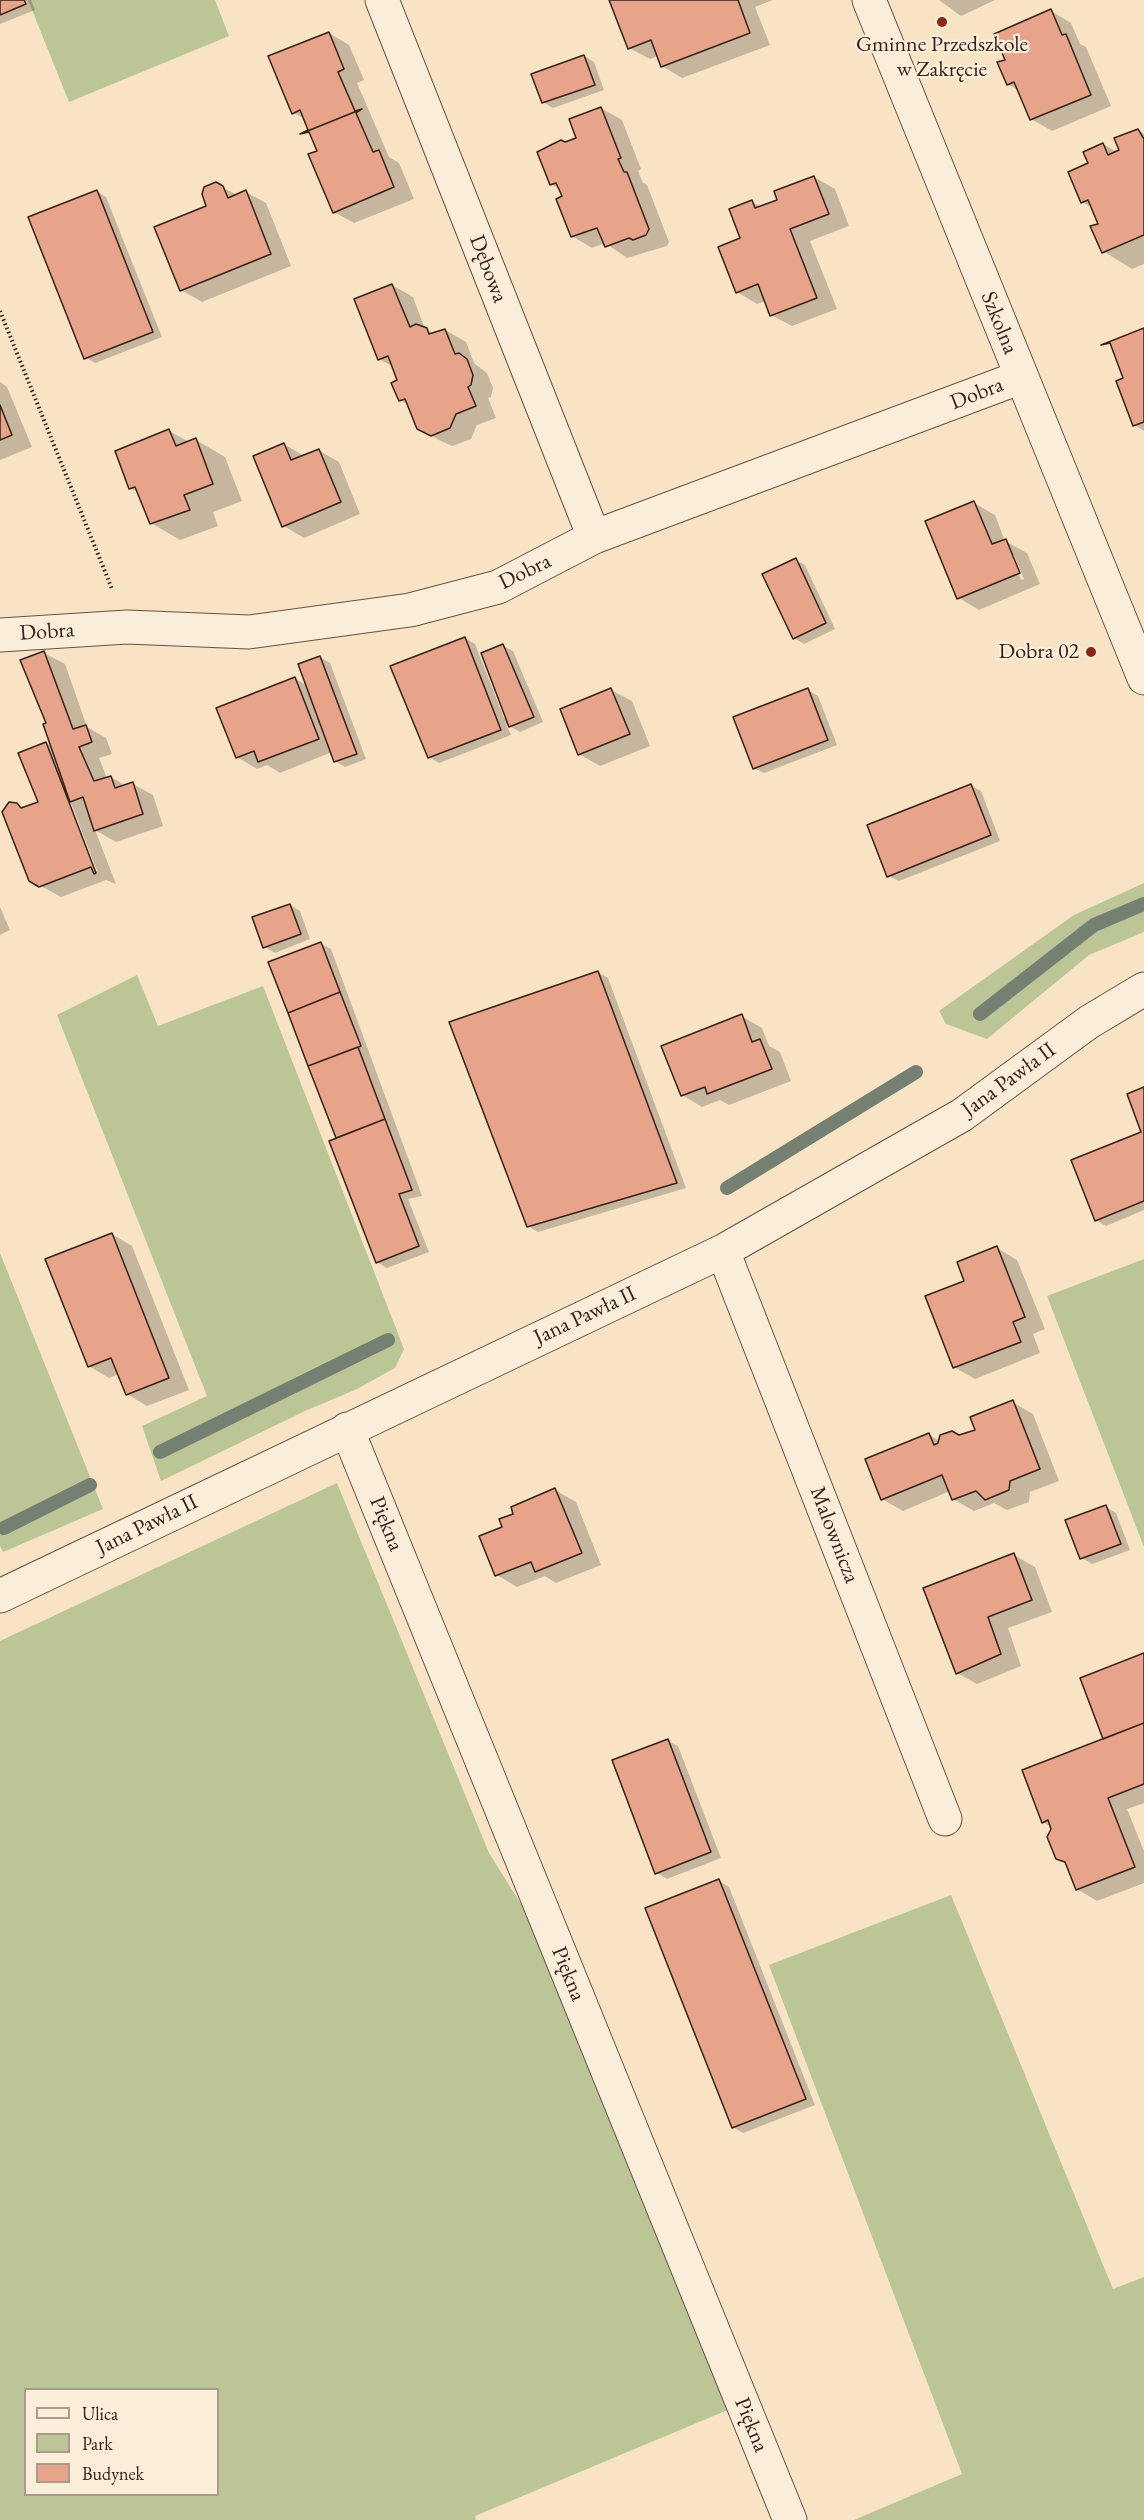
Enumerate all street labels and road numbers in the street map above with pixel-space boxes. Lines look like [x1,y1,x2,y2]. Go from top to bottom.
street label: Dębowa [463,231,513,307]
street label: Szkolna [975,288,1023,358]
street label: Dobra [947,372,1007,416]
street label: Dobra [495,548,555,596]
street label: Dobra [19,617,75,647]
street label: Jana Pawła II [957,1037,1061,1123]
street label: Jana Pawła II [530,1281,640,1351]
street label: Malownicza [803,1483,865,1587]
street label: Jana Pawła II [92,1489,202,1561]
street label: Piękna [363,1493,409,1555]
street label: Piękna [545,1943,591,2005]
street label: Piękna [728,2394,774,2456]

